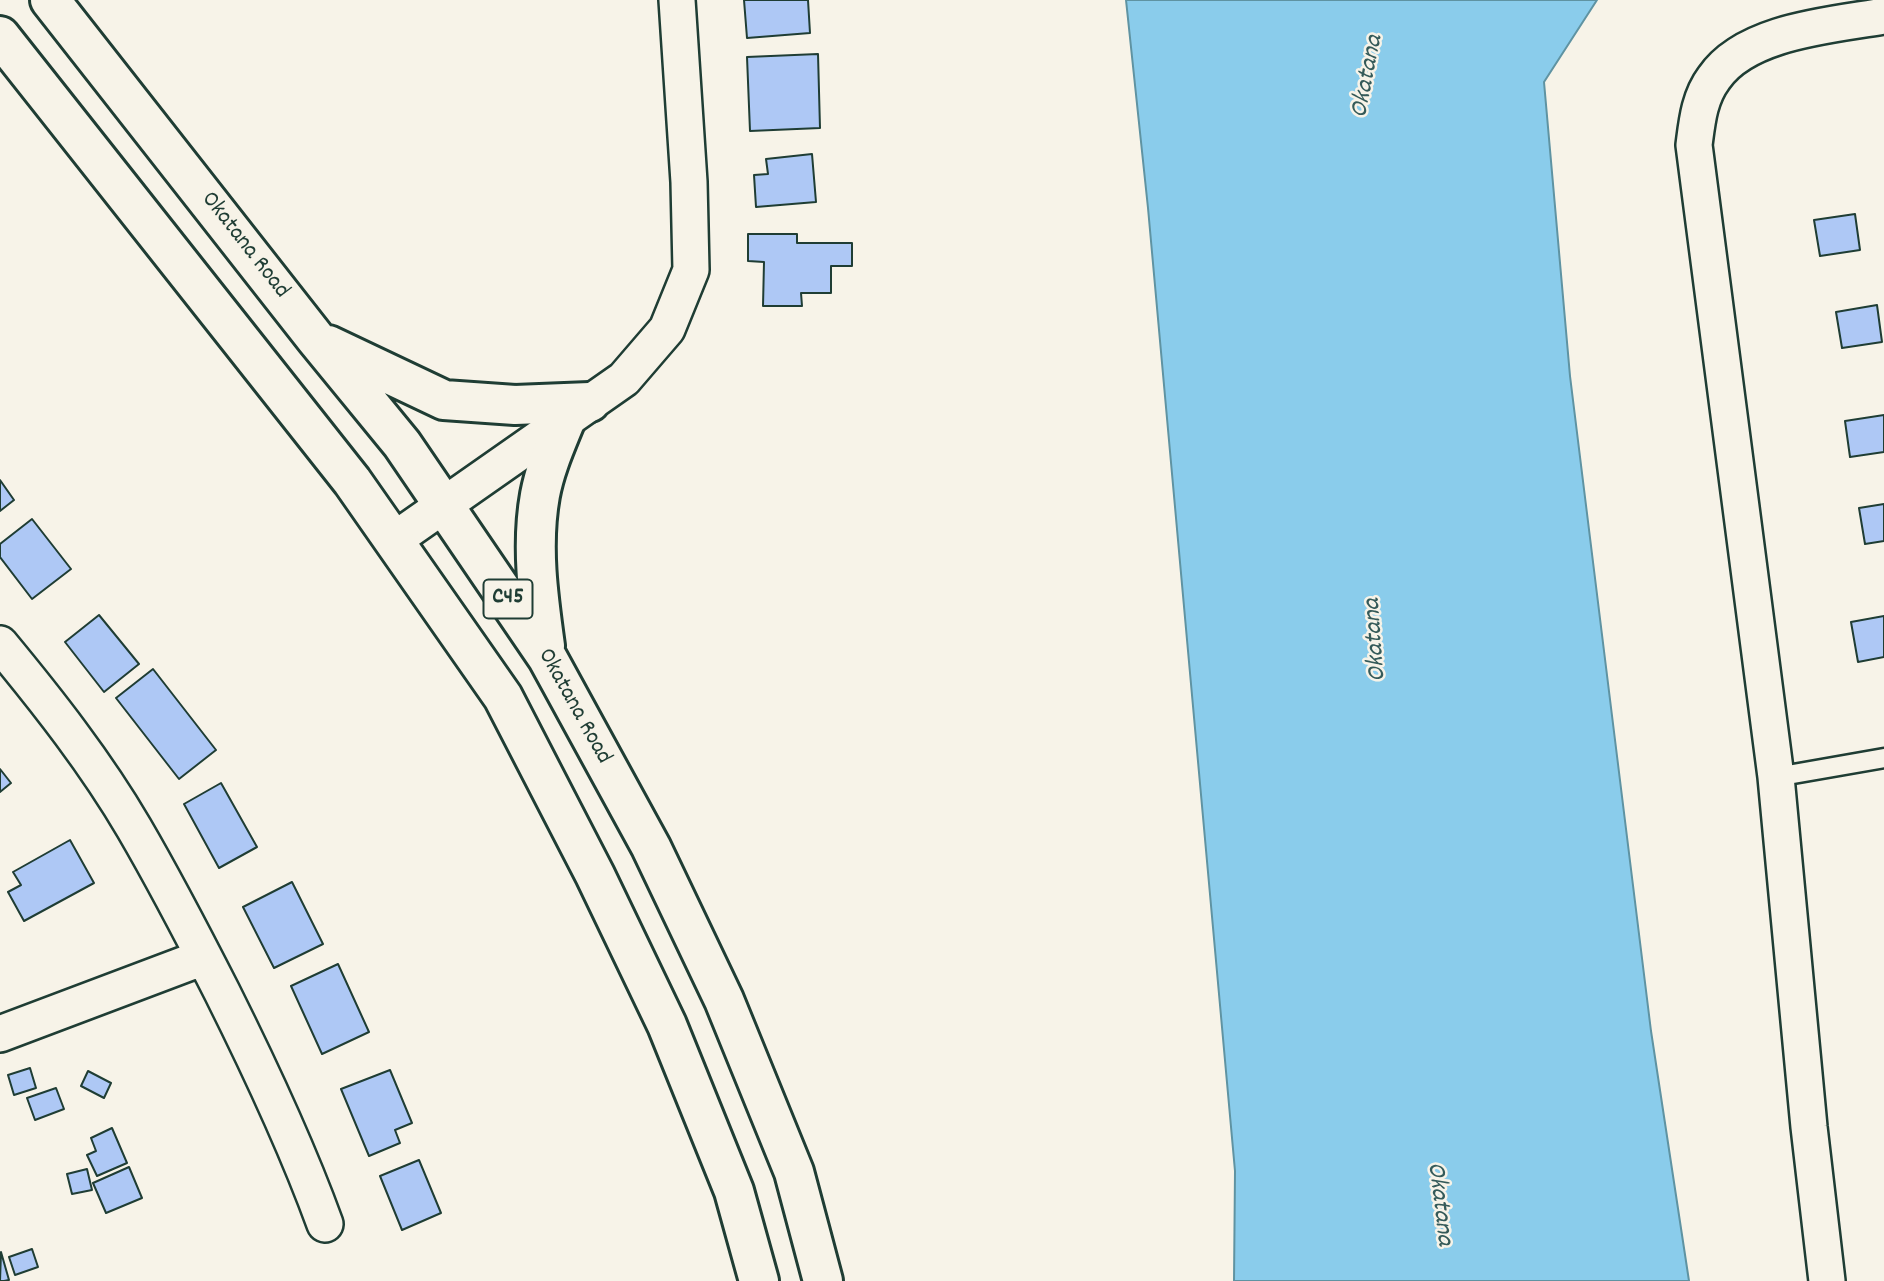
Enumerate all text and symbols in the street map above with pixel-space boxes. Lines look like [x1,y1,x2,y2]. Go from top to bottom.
water label: Okatana [1346,33,1392,121]
street label: Okatana Road [193,187,295,305]
road number: C45 [484,580,532,618]
water label: Okatana [1359,597,1395,683]
street label: Okatana Road [529,644,617,770]
water label: Okatana [1417,1161,1459,1247]

